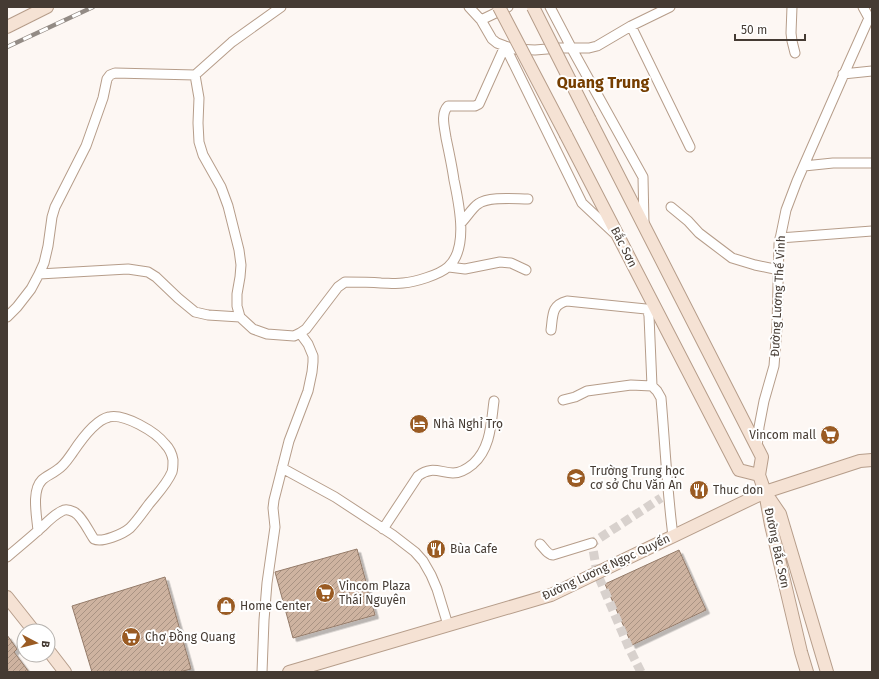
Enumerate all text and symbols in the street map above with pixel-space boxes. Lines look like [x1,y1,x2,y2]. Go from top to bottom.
scale bar [735,16,805,42]
text: 50 m [741,23,767,37]
district label: Quang Trung [557,73,649,92]
street label: Bắc Sơn [608,224,642,270]
street label: Đường Lương Thế Vinh [767,235,788,357]
hotel icon: Nhà Nghỉ Trọ [408,413,430,435]
place label: Nhà Nghỉ Trọ [433,417,503,431]
supermarket icon: Vincom mall [819,424,841,446]
place label: Vincom mall [749,428,816,442]
place label: Trường Trung học cơ sở Chu Văn An [590,464,685,492]
school or university icon: Trường Trung học cơ sở Chu Văn An [565,467,587,489]
restaurant icon: Thuc don [688,479,710,501]
place label: Thuc don [713,483,763,497]
street label: Đường Bắc Sơn [762,506,794,590]
street label: Đường Lương Ngọc Quyến [539,530,672,603]
restaurant icon: Bùa Cafe [425,538,447,560]
place label: Bùa Cafe [450,542,498,556]
place label: Vincom Plaza Thái Nguyên [339,579,411,607]
supermarket icon: Vincom Plaza Thái Nguyên [314,582,336,604]
shop icon: Home Center [215,595,237,617]
place label: Home Center [240,599,311,613]
north arrow [16,623,56,663]
supermarket icon: Chợ Đồng Quang [120,626,142,648]
place label: Chợ Đồng Quang [145,629,236,644]
text: B [39,640,52,649]

